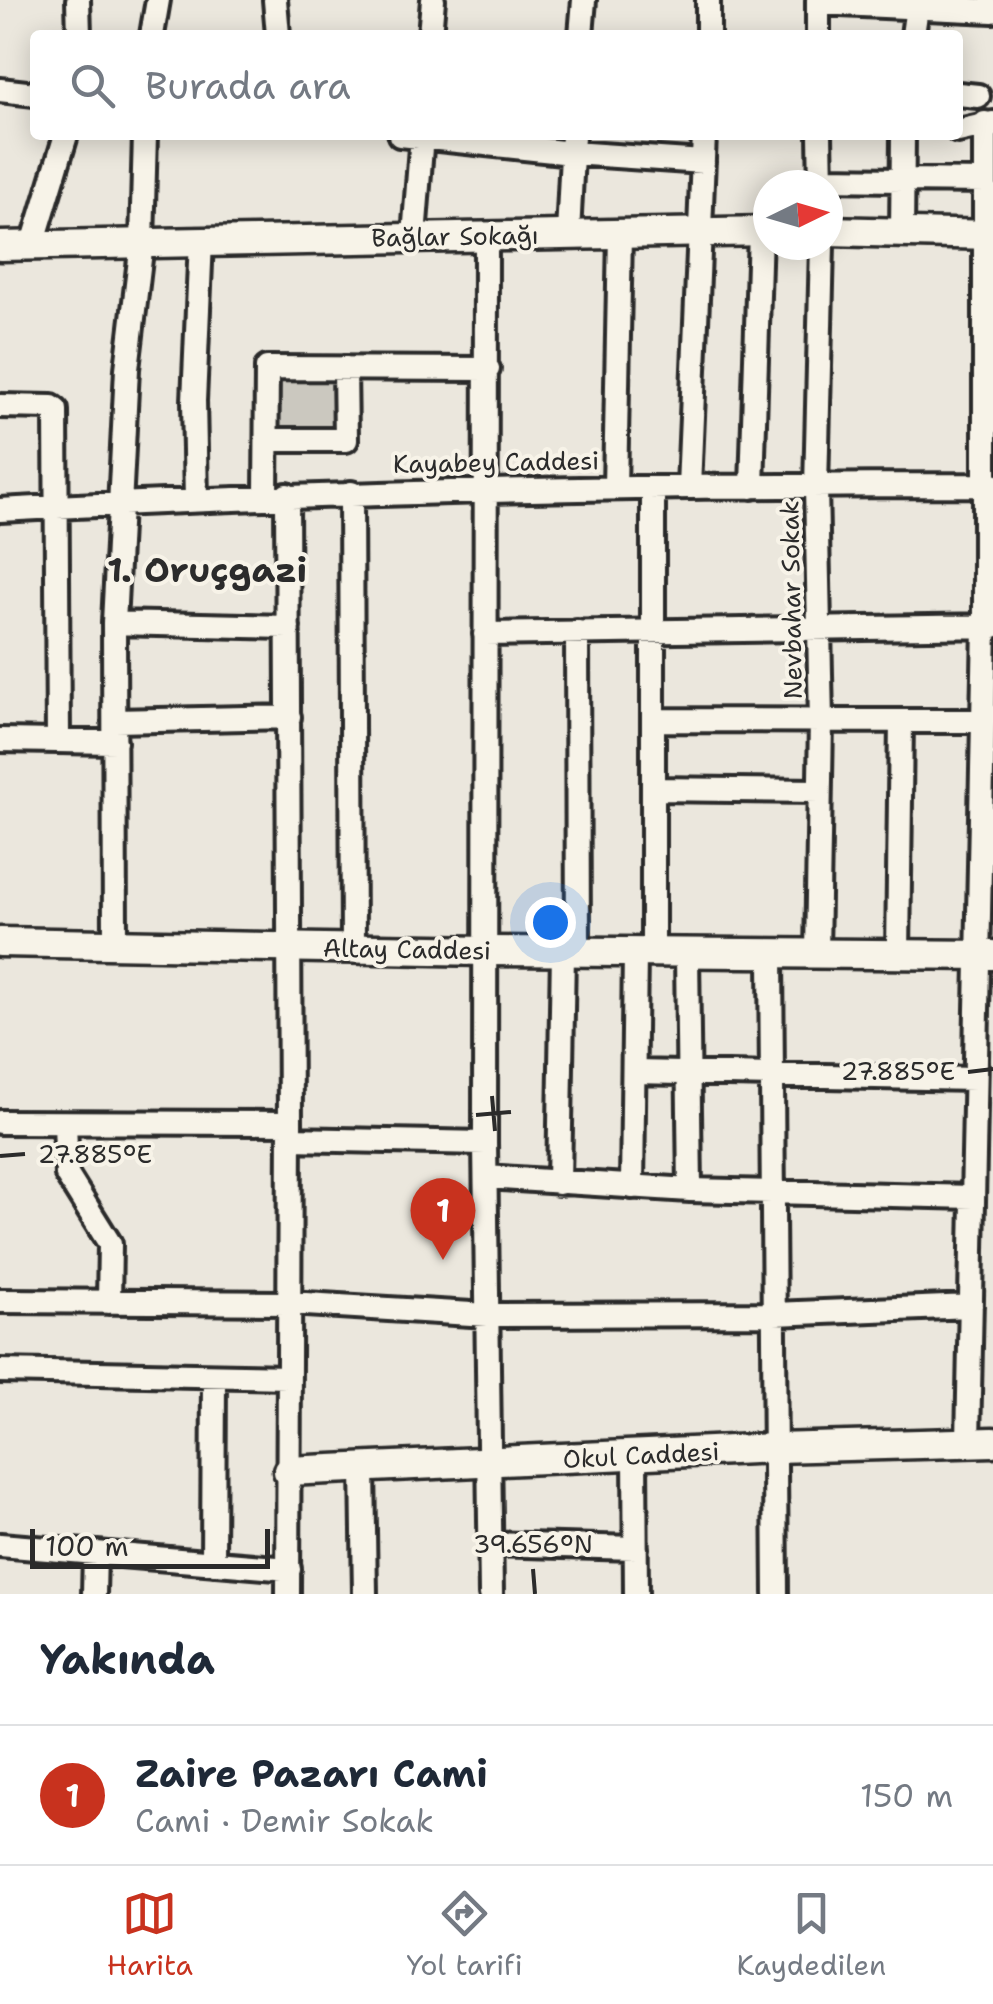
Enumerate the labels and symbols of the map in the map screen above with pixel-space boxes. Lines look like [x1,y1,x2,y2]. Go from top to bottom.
north arrow [753,170,843,260]
street label: Bağlar Sokağı [371,218,539,254]
street label: Kayabey Caddesi [393,443,599,481]
street label: Nevbahar Sokak [772,500,810,700]
district label: 1. Oruçgazi [107,546,307,593]
your location [525,897,576,948]
street label: Altay Caddesi [323,931,491,967]
text: 27.885°E [841,1054,955,1088]
text: 27.885°E [38,1137,152,1171]
pin: 1 [410,1178,476,1260]
street label: Okul Caddesi [562,1434,720,1476]
scale bar [30,1524,270,1568]
text: 39.656°N [473,1527,593,1561]

